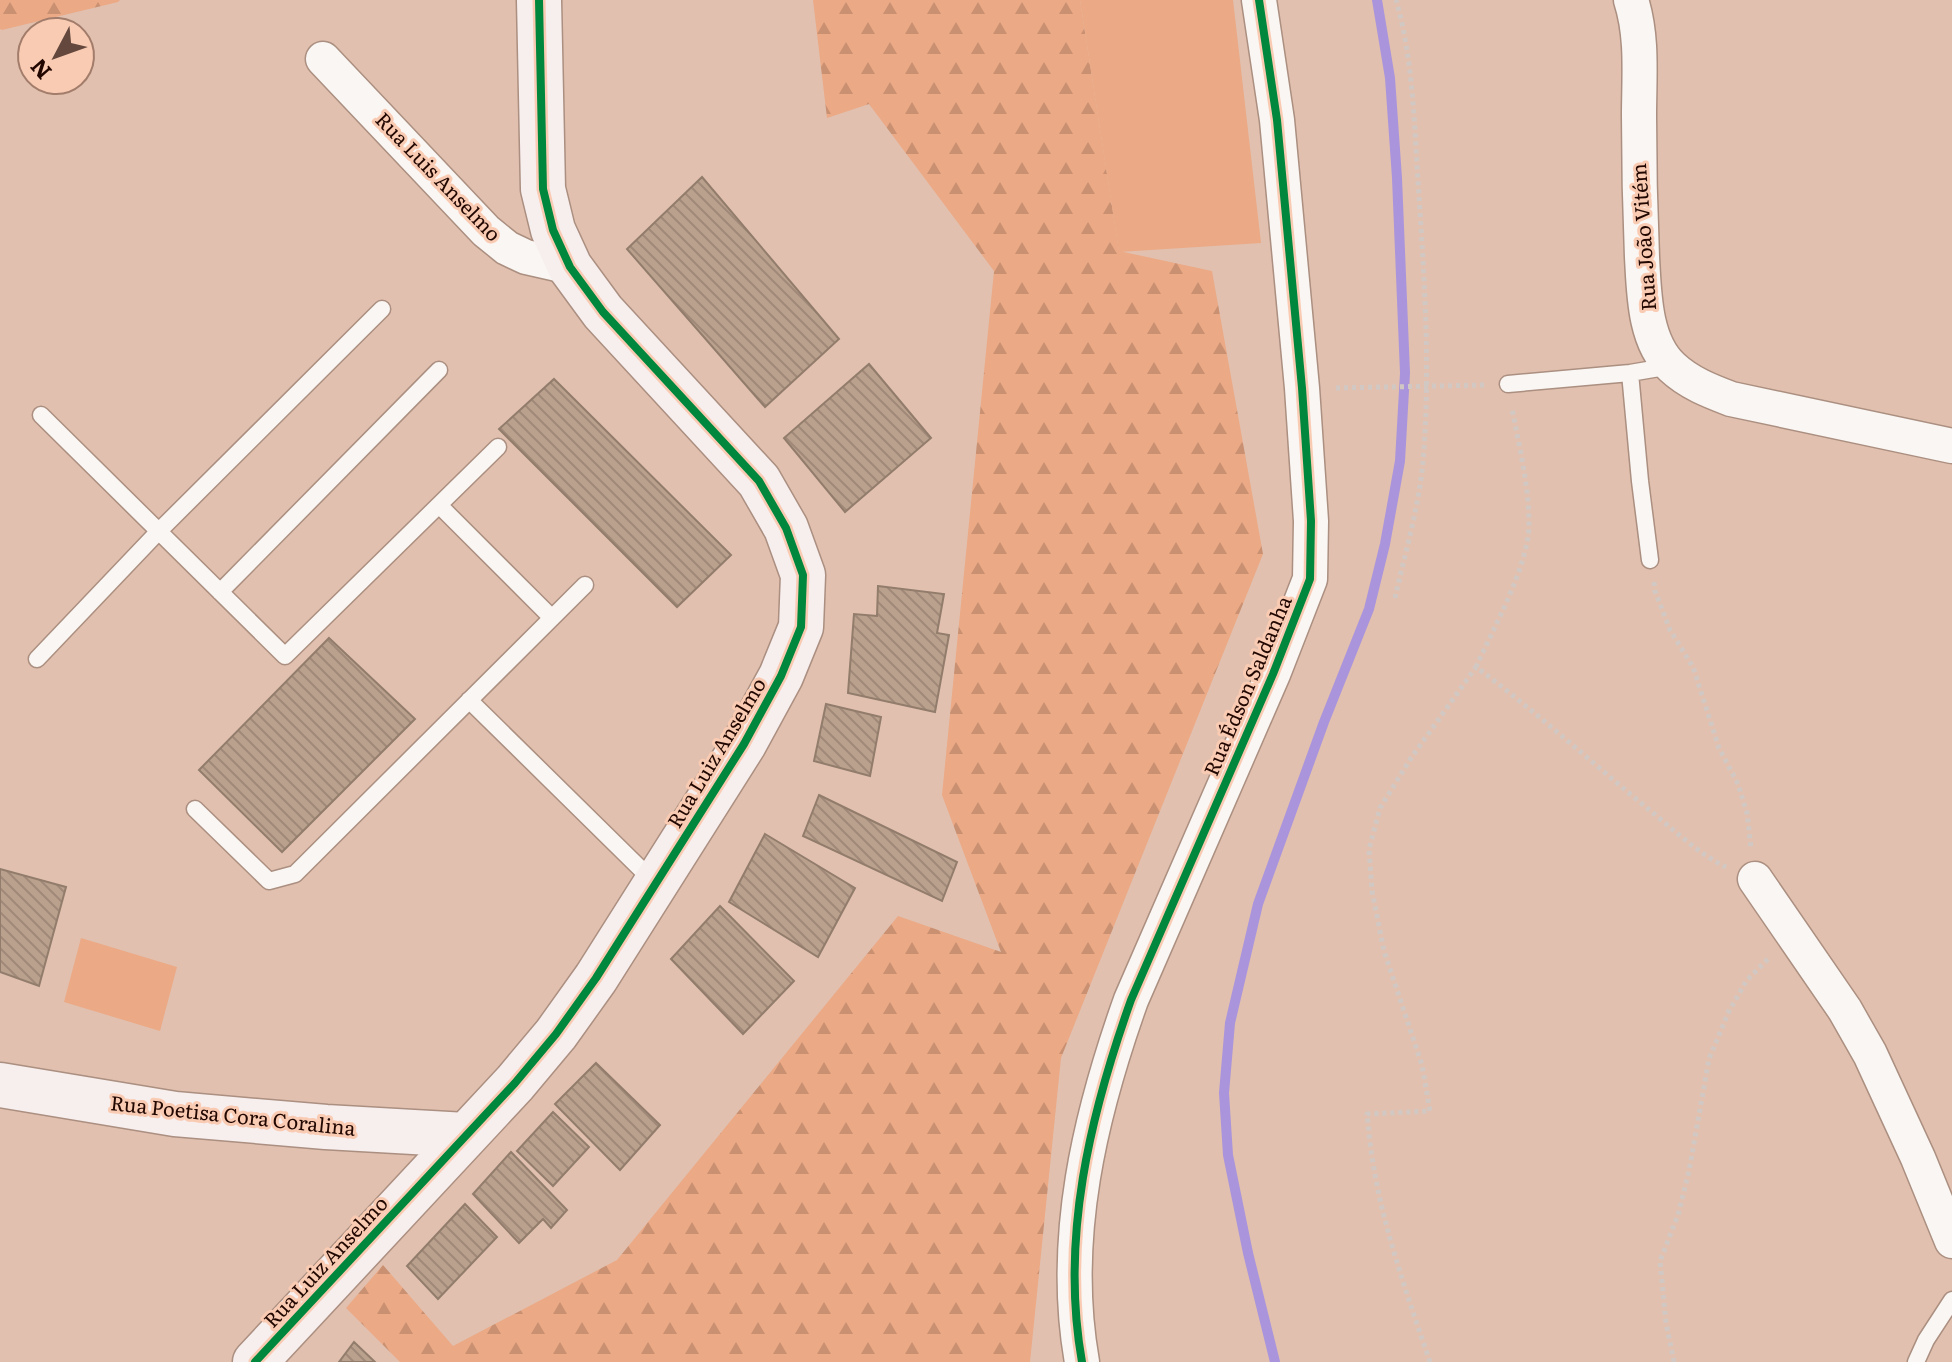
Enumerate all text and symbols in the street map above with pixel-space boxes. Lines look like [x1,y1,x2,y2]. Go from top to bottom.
north arrow [16,16,96,96]
text: N [21,52,58,88]
street label: Rua Luis Anselmo [370,104,509,247]
street label: Rua João Vitém [1622,162,1662,312]
street label: Rua Édson Saldanha [1195,590,1298,780]
street label: Rua Luiz Anselmo [659,671,772,833]
street label: Rua Poetisa Cora Coralina [109,1086,357,1142]
street label: Rua Luiz Anselmo [255,1188,394,1333]

